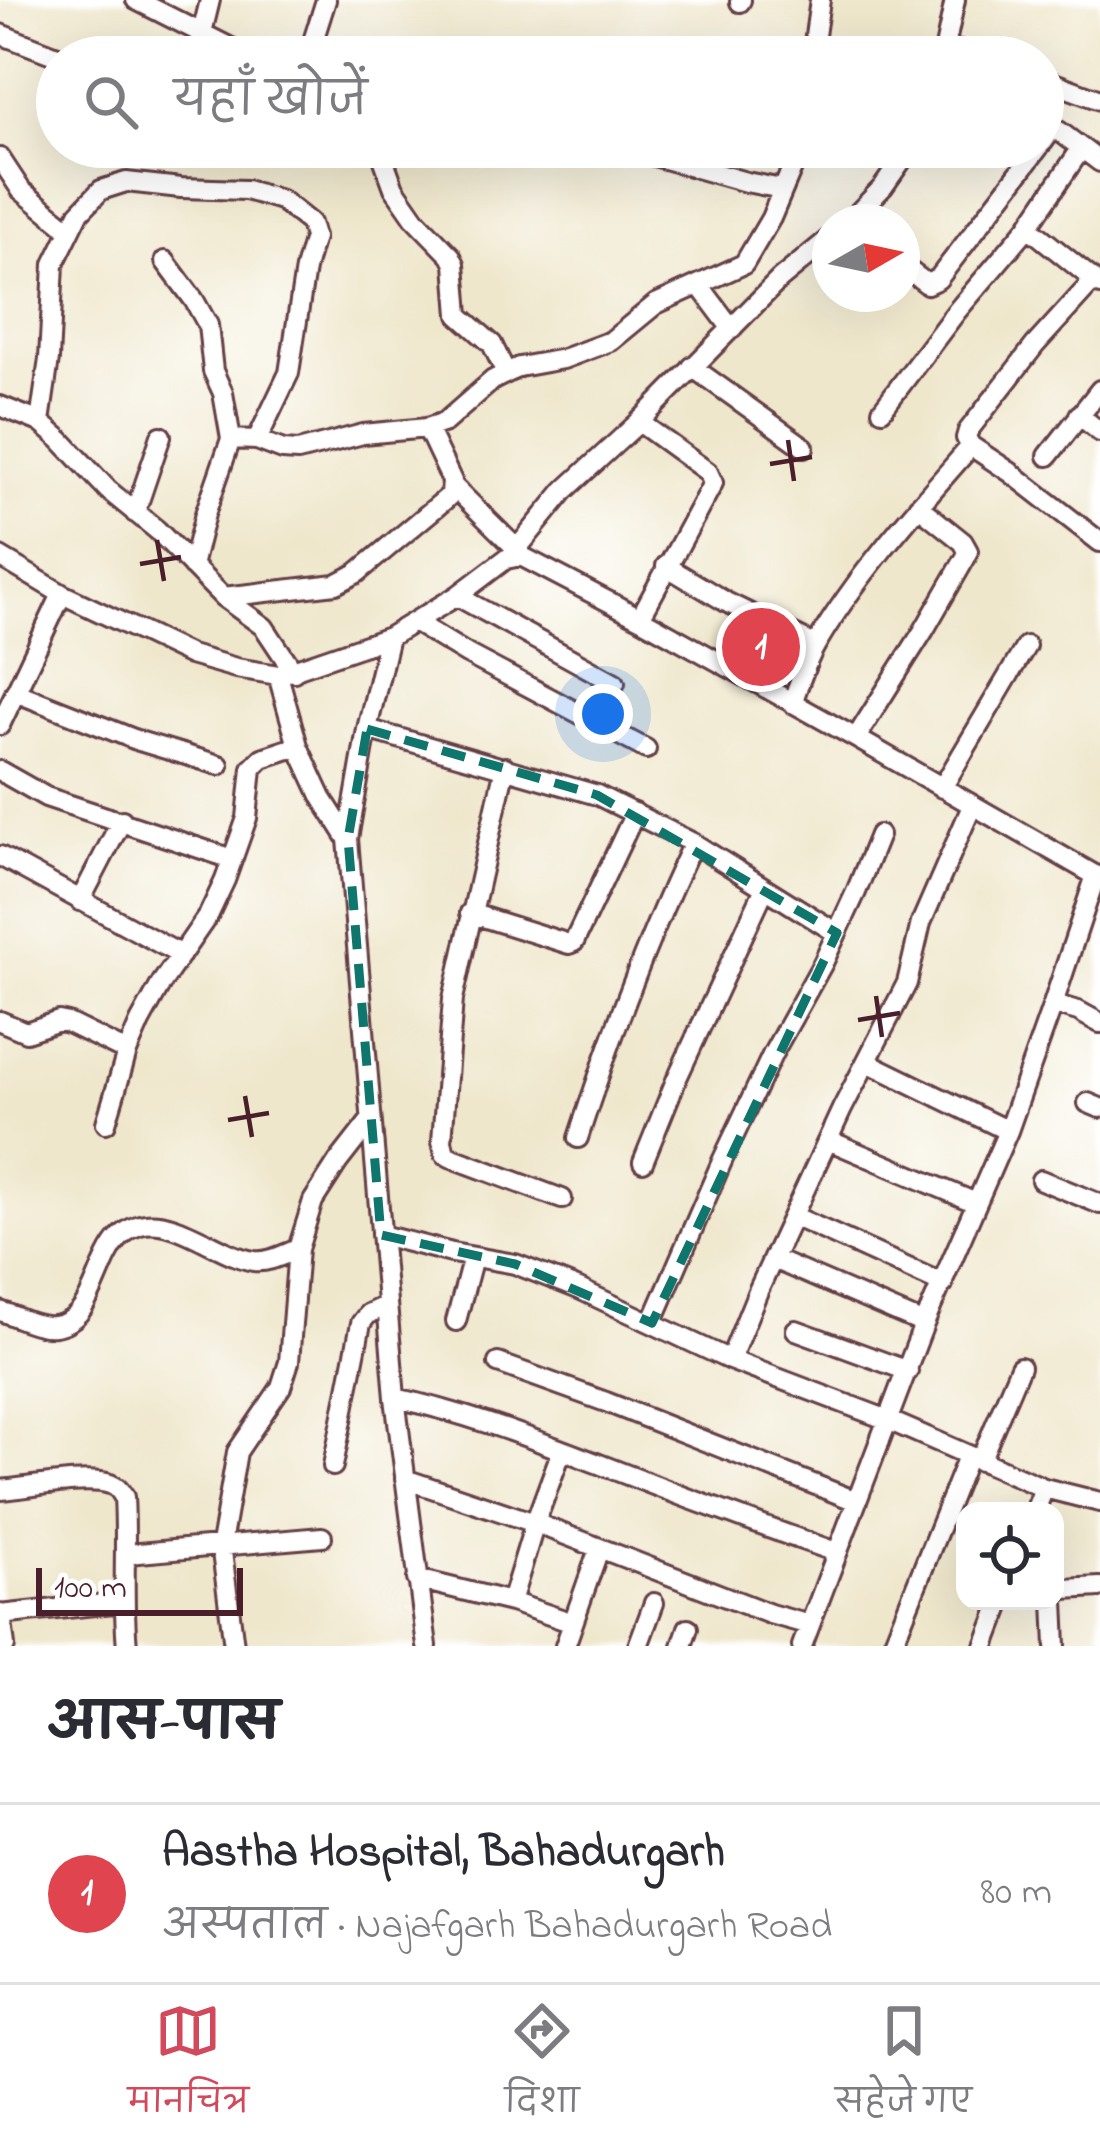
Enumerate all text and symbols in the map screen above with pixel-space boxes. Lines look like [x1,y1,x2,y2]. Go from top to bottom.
search box [36,36,1064,168]
icon: search [78,69,144,135]
text: यहाँ खोजें [174,70,367,136]
north arrow [812,204,920,312]
pin: 1 [722,602,800,692]
your location [573,684,633,744]
map controls [956,1502,1064,1610]
button: locate [956,1502,1064,1610]
scale bar [36,1562,243,1615]
text: 100 m [54,1565,127,1613]
text: आस-पास [48,1688,280,1763]
text: Aastha Hospital, Bahadurgarh [162,1821,725,1887]
text: 1 [81,1865,93,1922]
text: 80 m [981,1865,1052,1922]
text: अस्पताल · Najafgarh Bahadurgarh Road [162,1899,832,1956]
tab: मानचित्र [128,1998,249,2137]
tab: दिशा [505,1998,580,2137]
tab: सहेजे गए [835,1998,972,2137]

